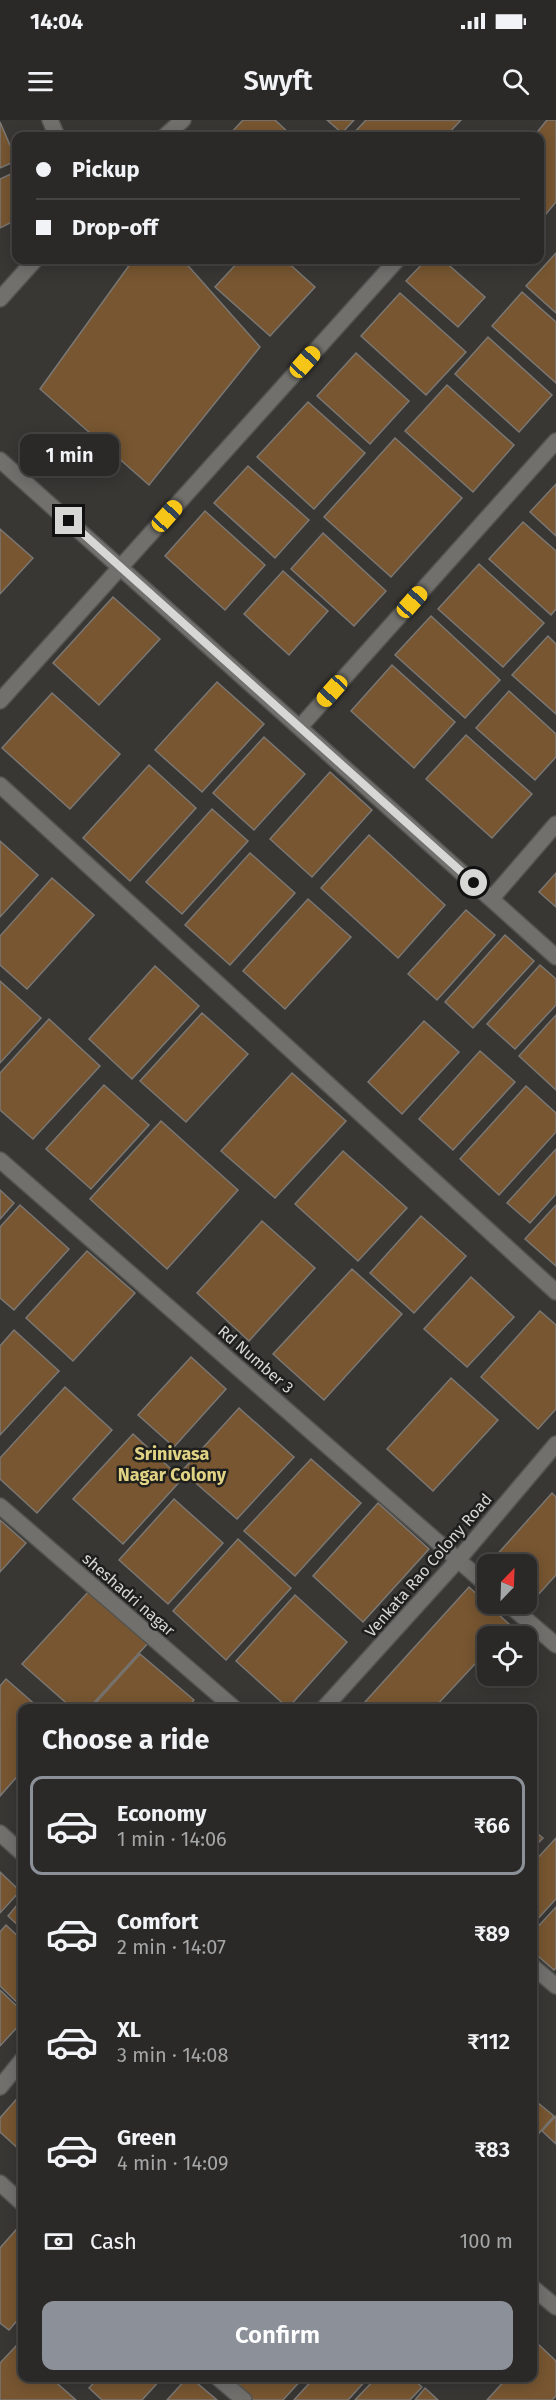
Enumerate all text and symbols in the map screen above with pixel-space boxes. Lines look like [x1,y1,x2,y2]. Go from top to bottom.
text: 14:04 [30,8,83,35]
icon: menu [24,65,57,98]
text: Swyft [244,65,312,97]
icon: search [499,65,532,98]
text: Pickup [72,156,140,183]
text: Drop-off [72,214,158,241]
car [286,343,324,381]
callout: 1 min [20,434,118,476]
text: 1 min [45,443,94,467]
car [148,497,186,535]
route end [55,507,82,534]
car [393,583,431,621]
car [313,672,351,710]
route start [460,869,487,896]
street label: Rd Number 3 [214,1321,297,1397]
district label: Srinivasa Nagar Colony [118,1443,227,1486]
street label: Venkata Rao Colony Road [361,1490,496,1641]
street label: sheshadri nagar [79,1549,179,1640]
north arrow [477,1554,537,1614]
map controls [477,1554,537,1686]
button: locate [477,1626,537,1686]
text: Choose a ride [42,1724,209,1756]
icon: car [45,1799,99,1853]
text: Economy [117,1800,206,1827]
text: ₹66 [474,1812,510,1839]
text: 1 min · 14:06 [117,1827,227,1851]
icon: car [45,1907,99,1961]
text: Comfort [117,1908,198,1935]
text: ₹89 [474,1920,510,1947]
text: 2 min · 14:07 [117,1935,226,1959]
icon: car [45,2015,99,2069]
text: XL [117,2016,141,2043]
text: ₹112 [467,2028,510,2055]
text: 3 min · 14:08 [117,2043,228,2067]
icon: car [45,2123,99,2177]
text: Green [117,2124,176,2151]
text: ₹83 [474,2136,510,2163]
text: 4 min · 14:09 [117,2151,228,2175]
icon: cash [42,2225,75,2258]
text: Cash [90,2228,137,2255]
text: 100 m [460,2229,513,2253]
button: Confirm [42,2301,513,2370]

